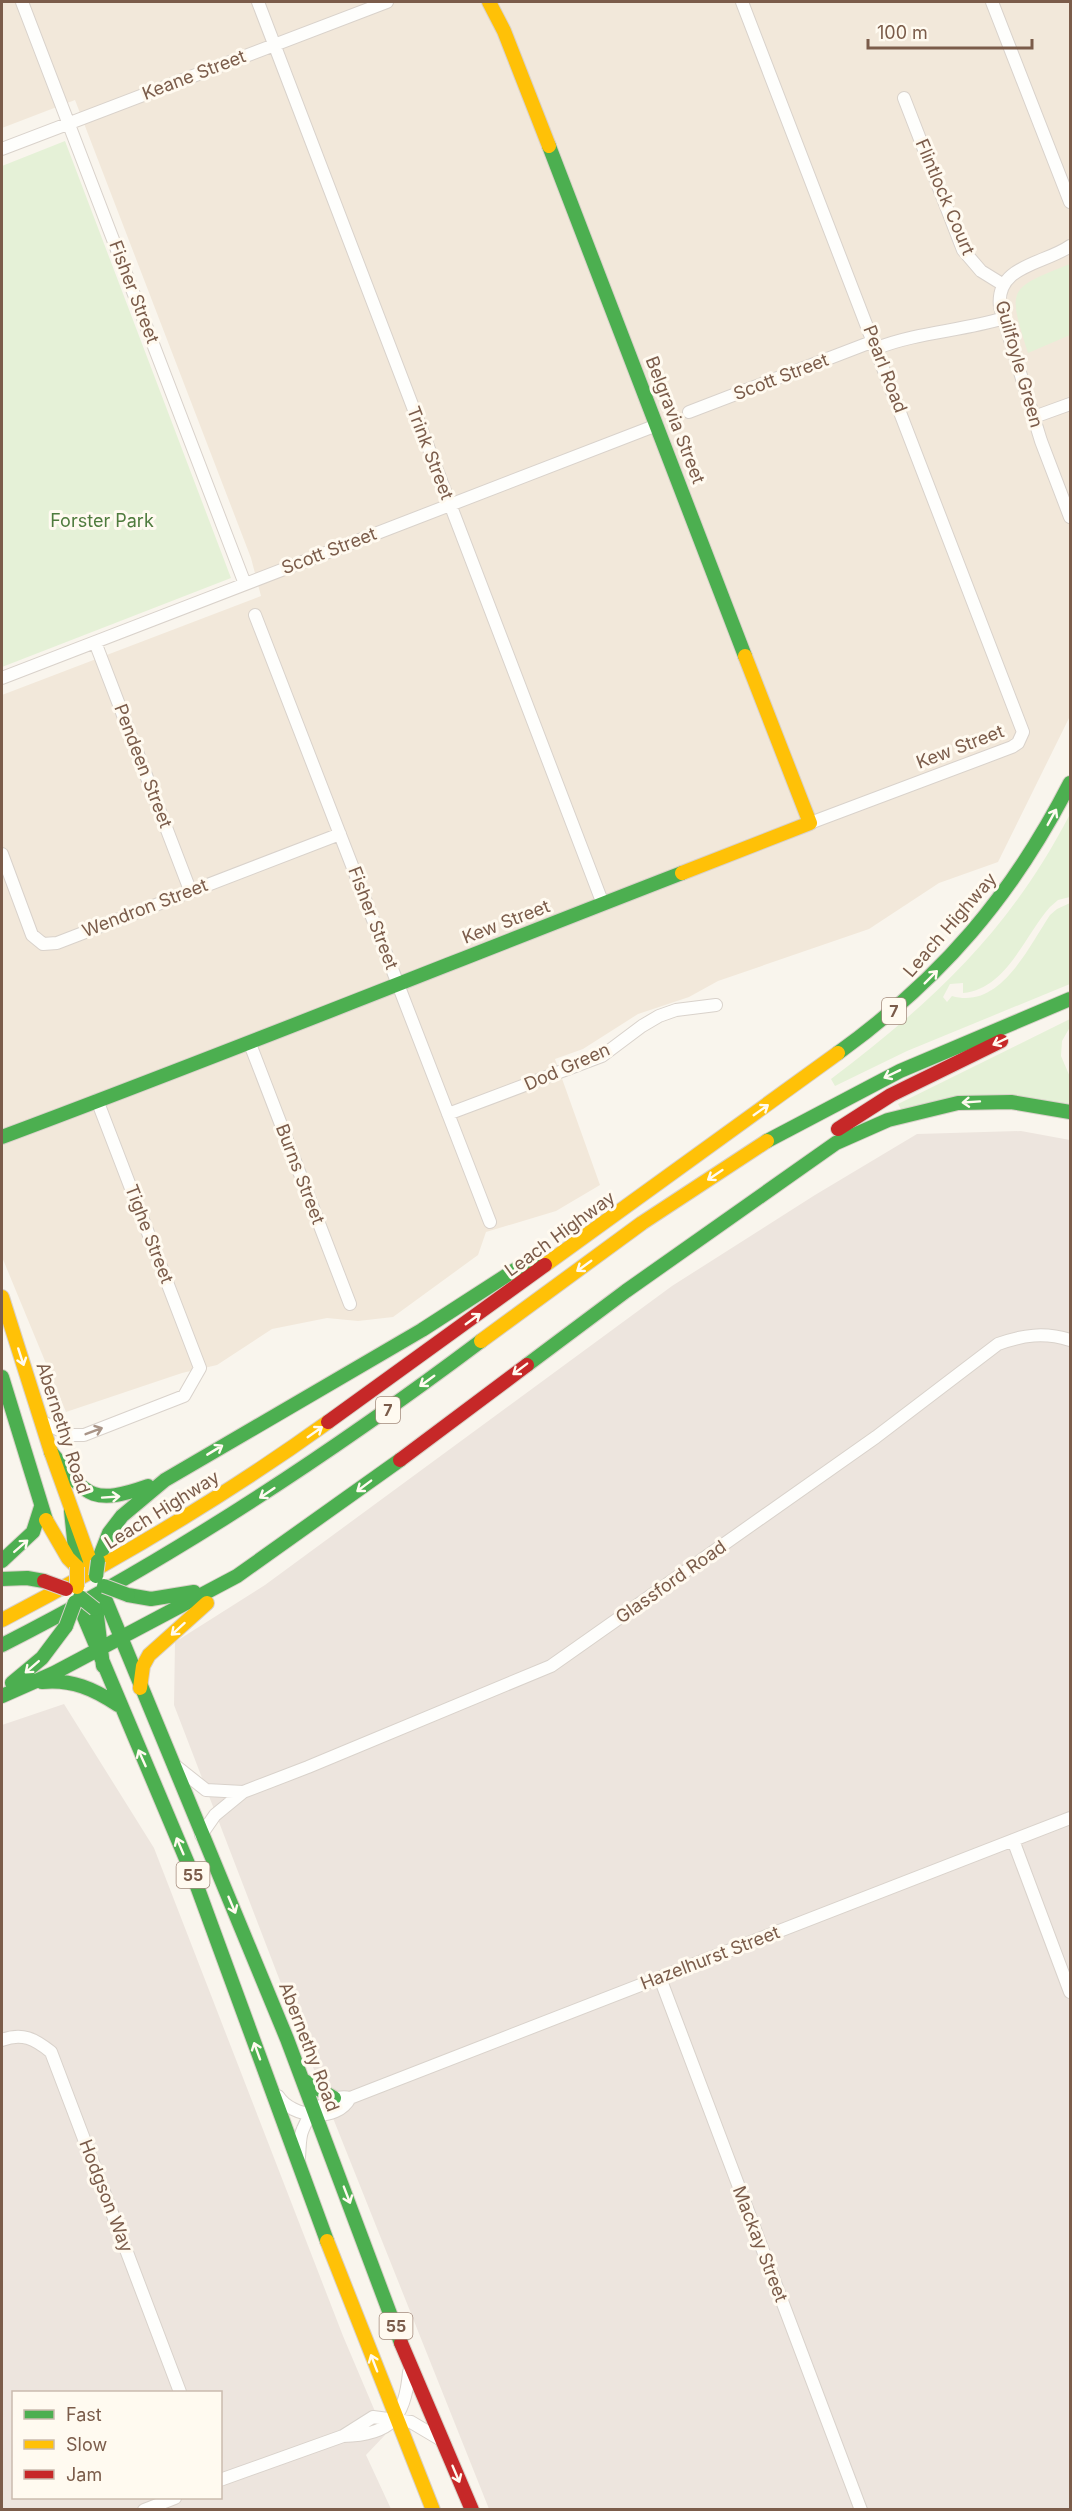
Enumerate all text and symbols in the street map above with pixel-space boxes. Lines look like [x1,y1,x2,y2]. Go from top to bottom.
scale bar [868,12,1032,50]
text: 100 m [877,22,928,43]
street label: Keane Street [139,45,249,104]
street label: Flintlock Court [912,136,979,258]
street label: Fisher Street [105,238,164,346]
street label: Guilfoyle Green [991,298,1048,430]
street label: Pearl Road [859,322,912,416]
street label: Scott Street [730,349,831,404]
street label: Belgravia Street [642,353,709,487]
street label: Trink Street [403,403,458,503]
park label: Forster Park [50,510,154,531]
street label: Scott Street [278,523,379,578]
street label: Pendeen Street [110,701,177,831]
street label: Kew Street [913,720,1007,773]
one-way arrow [1046,809,1058,826]
street label: Fisher Street [344,864,403,972]
street label: Leach Highway [899,868,1001,981]
street label: Wendron Street [79,874,211,941]
street label: Kew Street [459,895,553,948]
one-way arrow [923,969,938,984]
road number: 7 [882,998,906,1024]
one-way arrow [993,1035,1011,1047]
street label: Dod Green [521,1038,613,1095]
one-way arrow [883,1069,901,1081]
one-way arrow [962,1097,981,1108]
one-way arrow [753,1103,769,1116]
street label: Burns Street [272,1121,329,1227]
one-way arrow [707,1170,724,1182]
street label: Tighe Street [121,1182,178,1286]
street label: Leach Highway [501,1187,619,1281]
one-way arrow [577,1260,593,1272]
one-way arrow [465,1313,481,1325]
one-way arrow [16,1347,27,1366]
street label: Abernethy Road [32,1359,95,1496]
one-way arrow [512,1363,528,1375]
one-way arrow [419,1375,435,1388]
road number: 7 [376,1397,400,1423]
one-way arrow [84,1425,103,1436]
one-way arrow [306,1426,322,1438]
one-way arrow [206,1444,223,1456]
street label: Leach Highway [101,1466,223,1553]
one-way arrow [356,1480,372,1492]
one-way arrow [259,1487,276,1499]
one-way arrow [100,1492,120,1503]
street label: Glassford Road [612,1536,730,1627]
one-way arrow [13,1539,28,1553]
one-way arrow [171,1622,186,1636]
one-way arrow [25,1660,40,1674]
one-way arrow [136,1750,147,1768]
one-way arrow [174,1837,185,1856]
road number: 55 [176,1862,210,1888]
one-way arrow [227,1895,238,1914]
street label: Hazelhurst Street [637,1921,782,1994]
street label: Abernethy Road [275,1979,344,2115]
one-way arrow [251,2042,262,2061]
street label: Hodgson Way [75,2137,138,2255]
street label: Mackay Street [729,2183,792,2305]
one-way arrow [342,2185,353,2204]
road number: 55 [380,2313,412,2339]
one-way arrow [368,2355,379,2373]
legend [12,2391,222,2499]
text: Fast [66,2404,102,2425]
text: Slow [66,2434,107,2455]
text: Jam [66,2464,102,2485]
one-way arrow [451,2465,462,2483]

